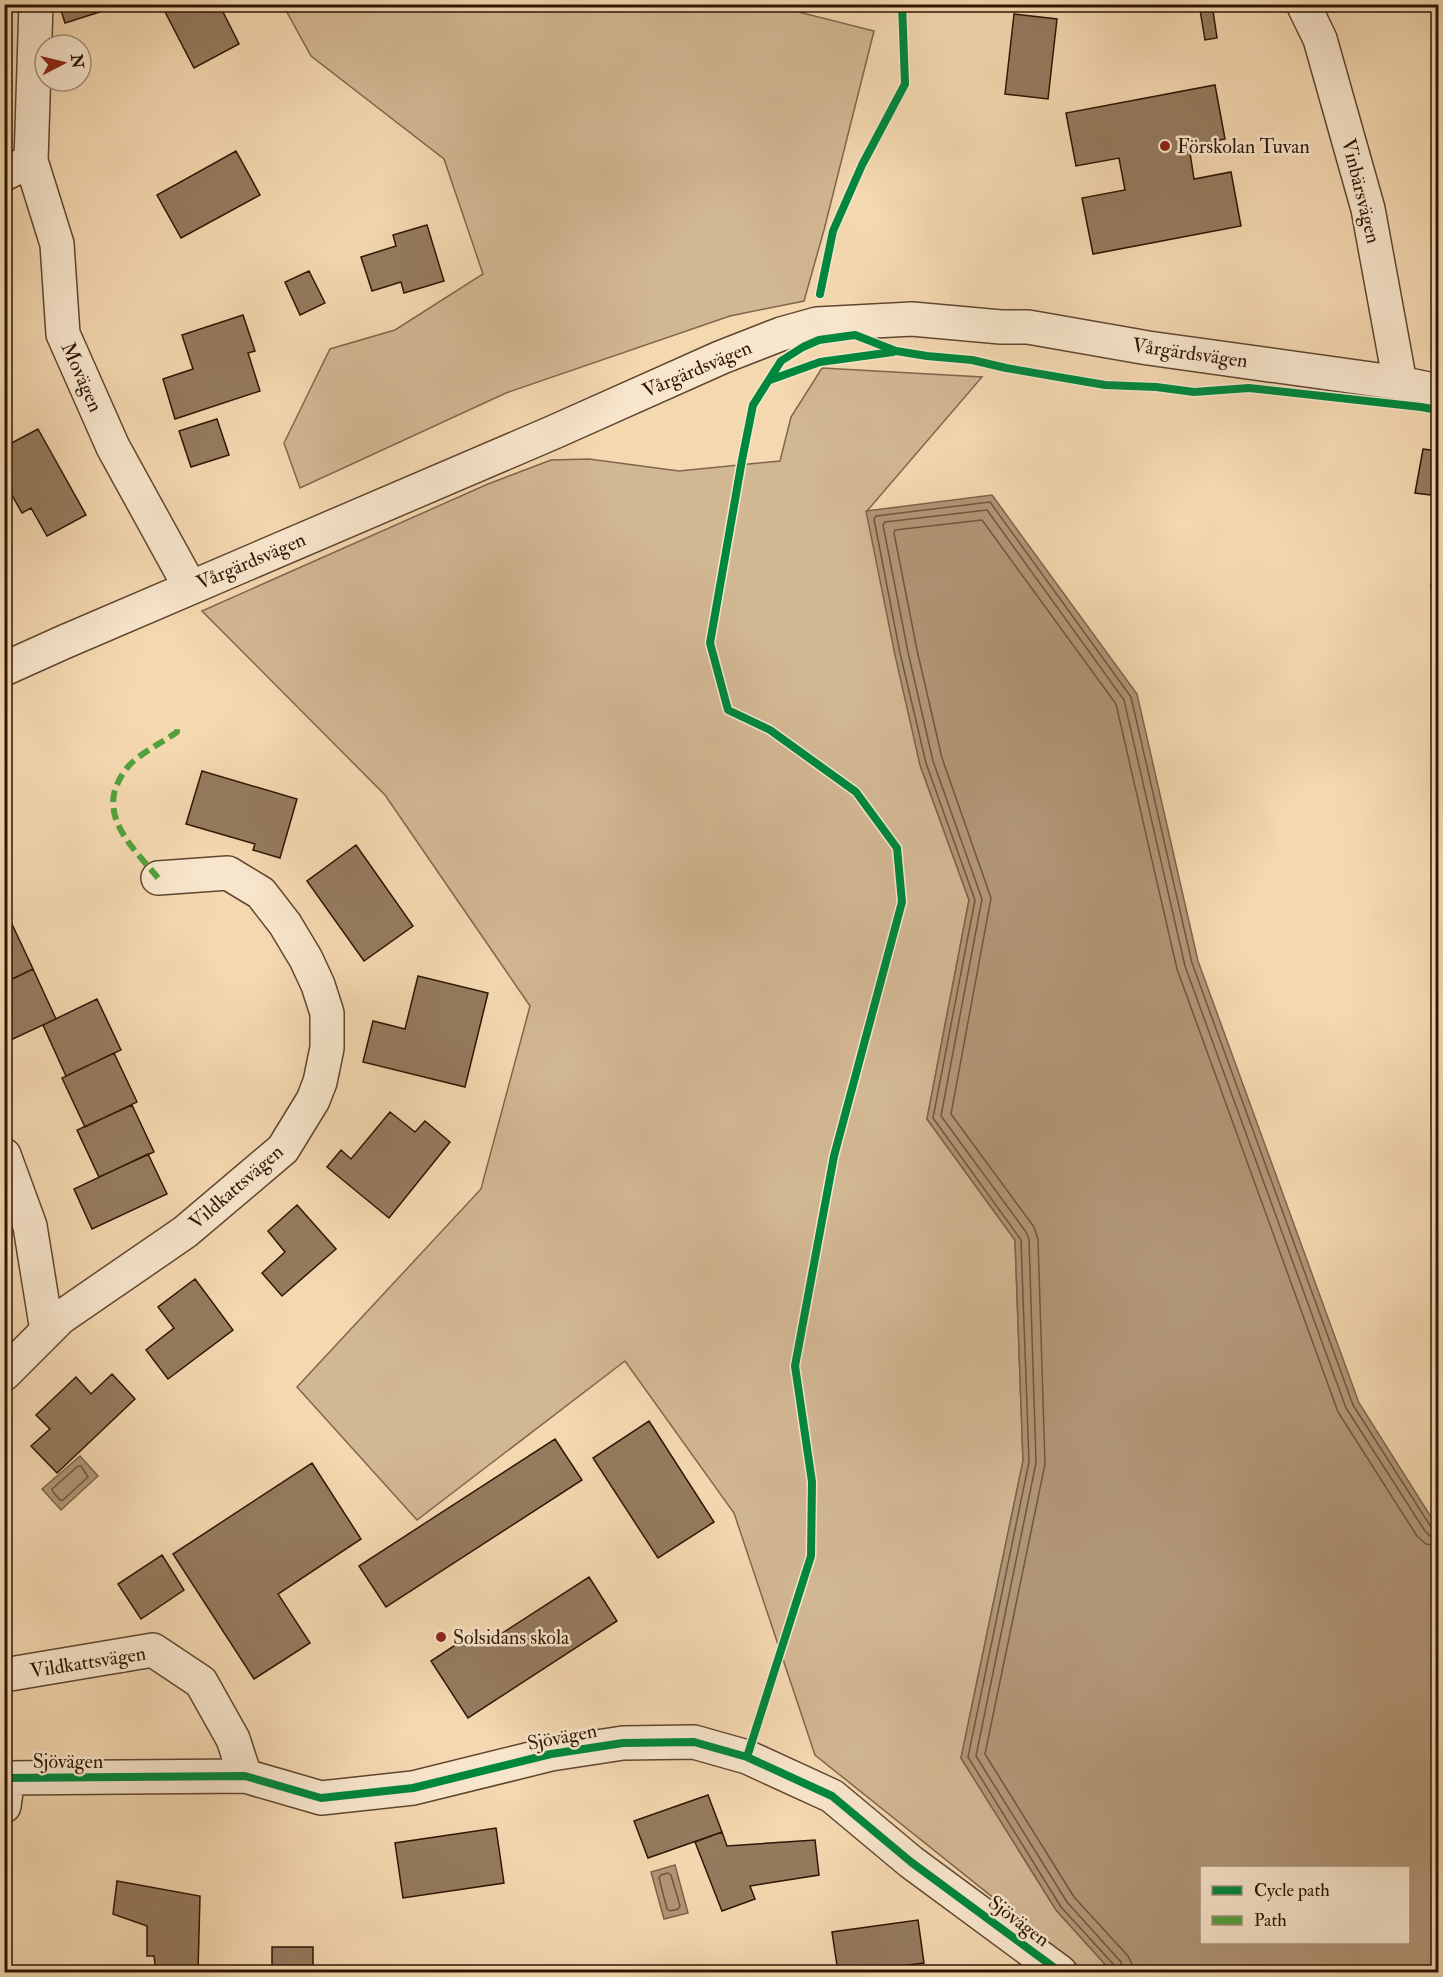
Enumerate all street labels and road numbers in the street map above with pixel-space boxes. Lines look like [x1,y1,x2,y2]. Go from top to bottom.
street label: Vinbärsvägen [1336,136,1386,246]
street label: Vårgärdsvägen [1131,333,1249,373]
street label: Vårgärdsvägen [639,335,755,403]
street label: Movägen [56,338,108,416]
street label: Vårgärdsvägen [193,527,309,595]
street label: Vildkattsvägen [184,1139,288,1235]
street label: Vildkattsvägen [28,1641,148,1683]
street label: Sjövägen [525,1718,599,1756]
street label: Sjövägen [33,1749,103,1774]
street label: Sjövägen [983,1890,1055,1952]

